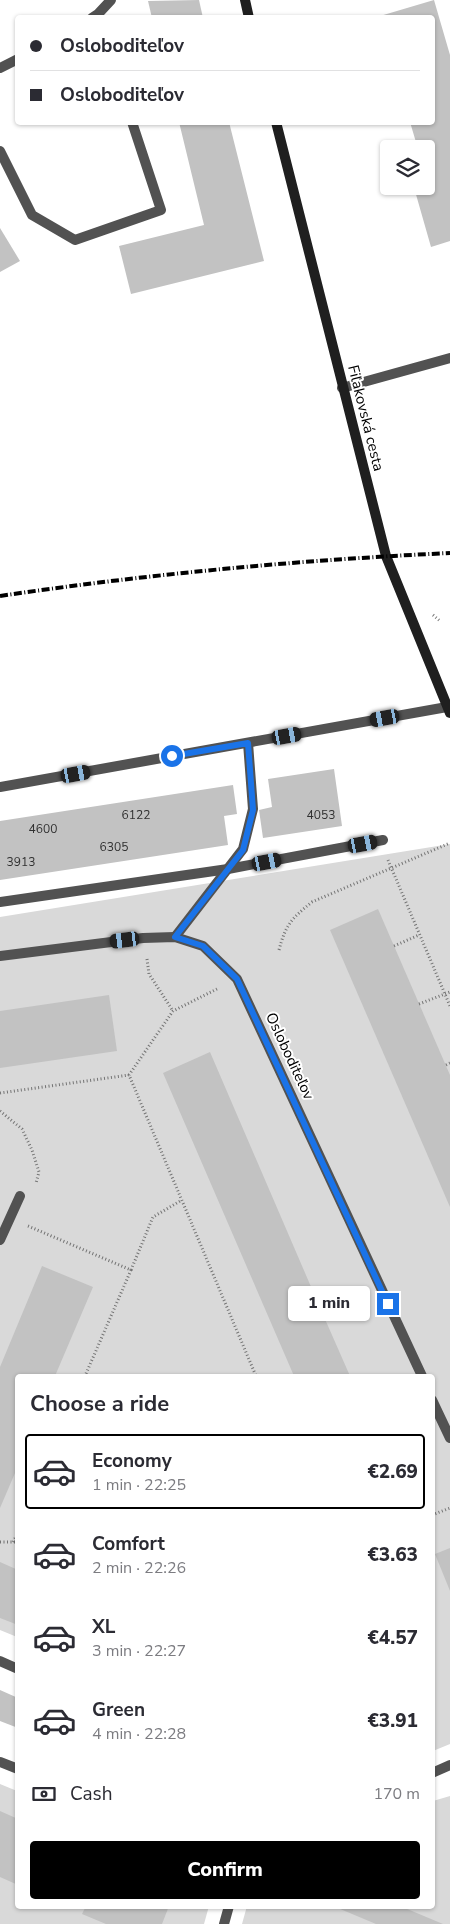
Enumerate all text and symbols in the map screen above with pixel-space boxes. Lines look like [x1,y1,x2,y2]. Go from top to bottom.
text: Osloboditeľov [60,33,184,59]
text: Osloboditeľov [60,82,184,108]
map controls [380,140,435,195]
button: layers [380,140,435,195]
street label: Fiľakovská cesta [343,363,389,473]
car [368,708,401,728]
car [270,726,303,746]
route start [161,745,183,767]
car [59,764,92,784]
house number: 6122 [122,807,150,823]
house number: 4053 [307,807,335,823]
house number: 4600 [29,821,57,837]
car [346,834,379,854]
house number: 6305 [100,839,128,855]
car [250,852,283,872]
house number: 3913 [7,854,35,870]
car [109,931,140,949]
street label: Osloboditeľov [261,1009,319,1103]
callout: 1 min [288,1286,370,1322]
text: 1 min [308,1292,350,1314]
route end [377,1293,399,1315]
text: Choose a ride [30,1389,169,1419]
text: Economy [92,1448,172,1474]
icon: car [32,1449,77,1494]
text: €2.69 [367,1459,418,1485]
text: 1 min · 22:25 [92,1474,186,1496]
text: Comfort [92,1531,165,1557]
icon: car [32,1532,77,1577]
text: €3.63 [367,1542,418,1568]
text: 2 min · 22:26 [92,1557,186,1579]
text: XL [92,1614,115,1640]
icon: car [32,1615,77,1660]
text: €4.57 [367,1625,418,1651]
text: 3 min · 22:27 [92,1640,186,1662]
text: Green [92,1697,145,1723]
icon: car [32,1698,77,1743]
text: €3.91 [367,1708,418,1734]
text: 4 min · 22:28 [92,1723,186,1745]
icon: cash [30,1780,58,1808]
text: Cash [70,1781,112,1807]
text: 170 m [373,1783,420,1805]
button: Confirm [30,1841,420,1899]

